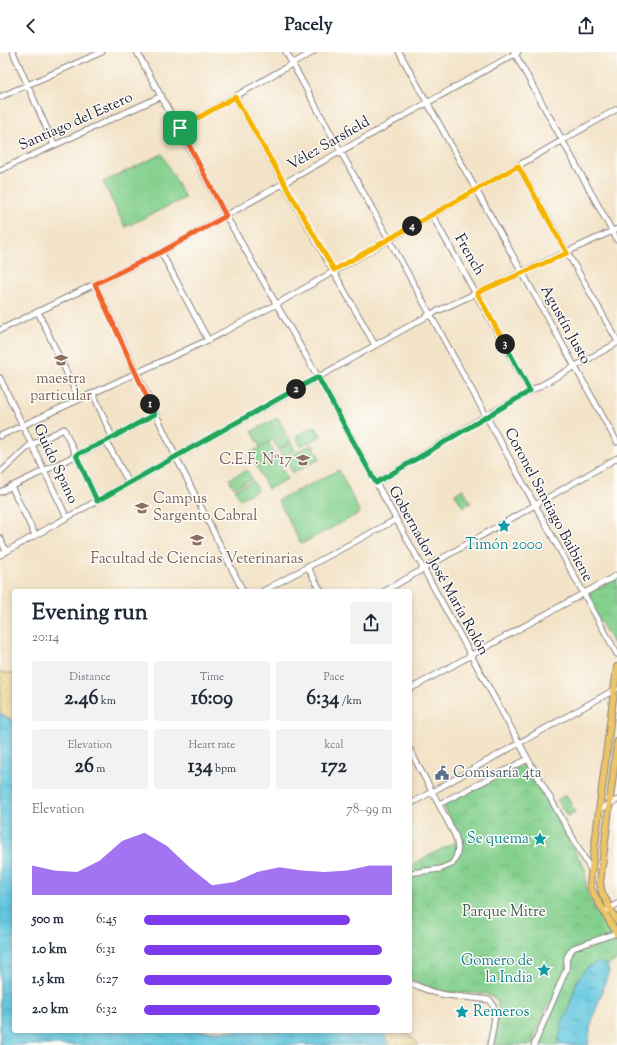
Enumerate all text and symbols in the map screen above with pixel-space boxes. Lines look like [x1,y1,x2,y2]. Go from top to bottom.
text: Pacely [284,13,333,39]
icon: back [20,15,42,37]
icon: share [575,15,597,37]
street label: Santiago del Estero [16,87,136,157]
pin [163,111,197,145]
street label: Vélez Sarsfield [284,112,375,176]
icon: arrive [169,117,191,139]
pin: 4 [402,216,422,236]
text: 4 [409,218,415,234]
street label: French [449,230,489,280]
street label: Agustín Justo [535,282,595,368]
pin: 3 [495,334,515,354]
text: 3 [503,336,507,352]
school or university icon: maestra particular [53,352,69,368]
place label: maestra particular [30,369,92,407]
pin: 2 [286,379,306,399]
text: 2 [293,381,299,397]
pin: 1 [140,394,160,414]
text: 1 [148,396,152,412]
street label: Guido Spano [27,421,83,507]
street label: Coronel Santiago Baibiene [498,424,598,586]
place label: C.E.F. Nº17 [219,450,292,471]
school or university icon: C.E.F. Nº17 [295,452,311,468]
street label: Gobernador José María Rolón [383,482,493,660]
place label: Campus Sargento Cabral [153,489,257,527]
school or university icon: Campus Sargento Cabral [134,500,150,516]
place icon: Timón 2000 [496,518,512,534]
school or university icon: Facultad de Ciencias Veterinarias [189,532,205,548]
place label: Timón 2000 [465,535,543,556]
place label: Facultad de Ciencias Veterinarias [91,549,304,570]
text: Evening run [32,598,148,630]
button: share [350,602,392,644]
text: 20:14 [32,629,59,647]
text: Distance [69,669,111,685]
text: Time [200,669,224,685]
text: Pace [323,669,345,685]
text: 2.46 [64,685,98,714]
text: 16:09 [191,685,233,714]
text: 6:34 [306,685,339,714]
text: km [98,693,116,709]
text: /km [339,693,362,709]
text: Elevation [68,737,112,753]
text: Heart rate [189,737,235,753]
text: kcal [325,737,343,753]
text: 26 [75,753,94,782]
text: 134 [188,753,213,782]
text: 172 [321,753,347,782]
text: m [94,761,105,777]
text: bpm [213,761,236,777]
place label: Comisaría 4ta [453,763,542,784]
public building icon: Comisaría 4ta [434,765,450,781]
text: Elevation [32,801,85,819]
text: 78–99 m [346,801,392,819]
place label: Se quema [467,829,529,850]
place icon: Se quema [532,831,548,847]
park label: Parque Mitre [462,902,546,923]
text: 500 m [32,911,64,929]
text: 6:45 [96,911,117,929]
text: 1.0 km [32,941,67,959]
text: 6:31 [96,941,115,959]
place label: Gomero de la India [461,951,533,989]
place icon: Gomero de la India [536,962,552,978]
text: 1.5 km [32,971,65,989]
text: 6:27 [96,971,118,989]
text: 2.0 km [32,1001,69,1019]
text: 6:32 [96,1001,117,1019]
place label: Remeros [473,1002,529,1023]
place icon: Remeros [454,1004,470,1020]

